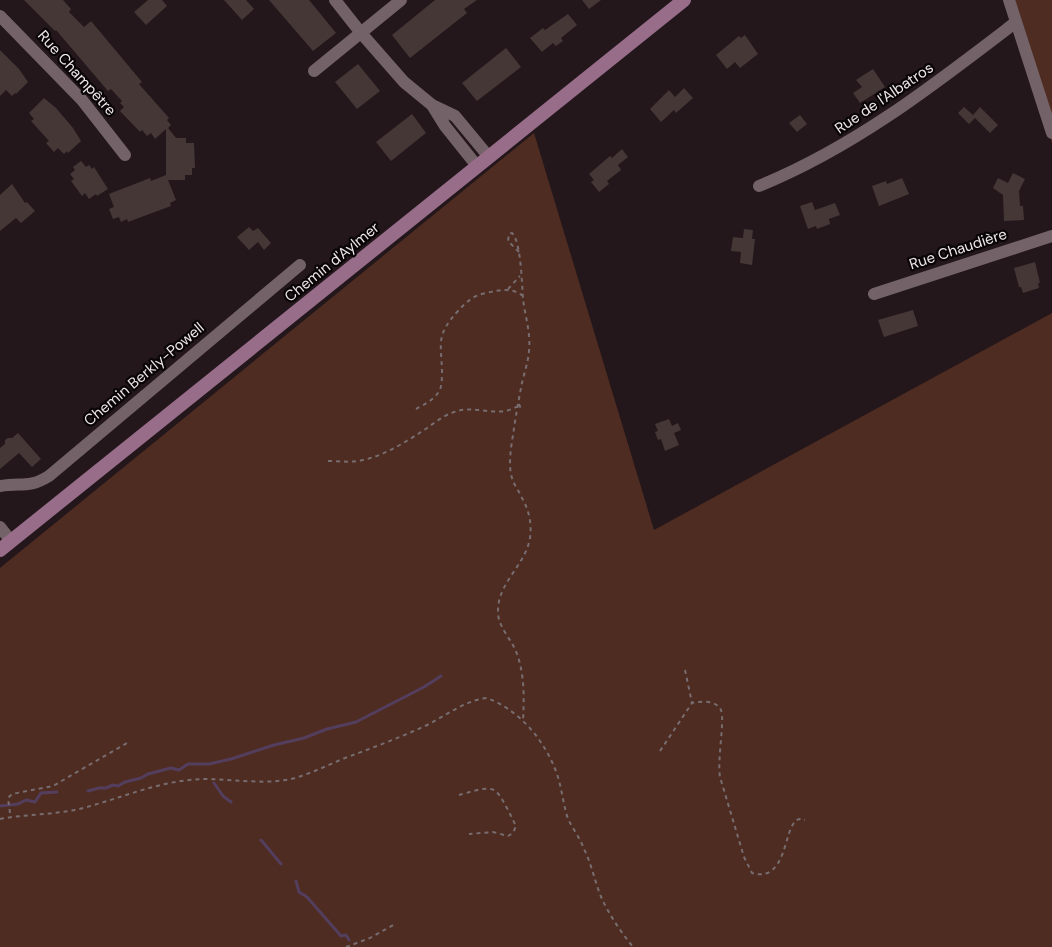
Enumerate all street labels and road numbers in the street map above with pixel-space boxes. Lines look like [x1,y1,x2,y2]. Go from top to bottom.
street label: Rue Champêtre [33,26,121,120]
street label: Rue de l'Albatros [831,58,937,138]
street label: Chemin d'Aylmer [280,217,384,306]
street label: Rue Chaudière [907,224,1009,274]
street label: Chemin Berkly-Powell [80,318,208,430]

